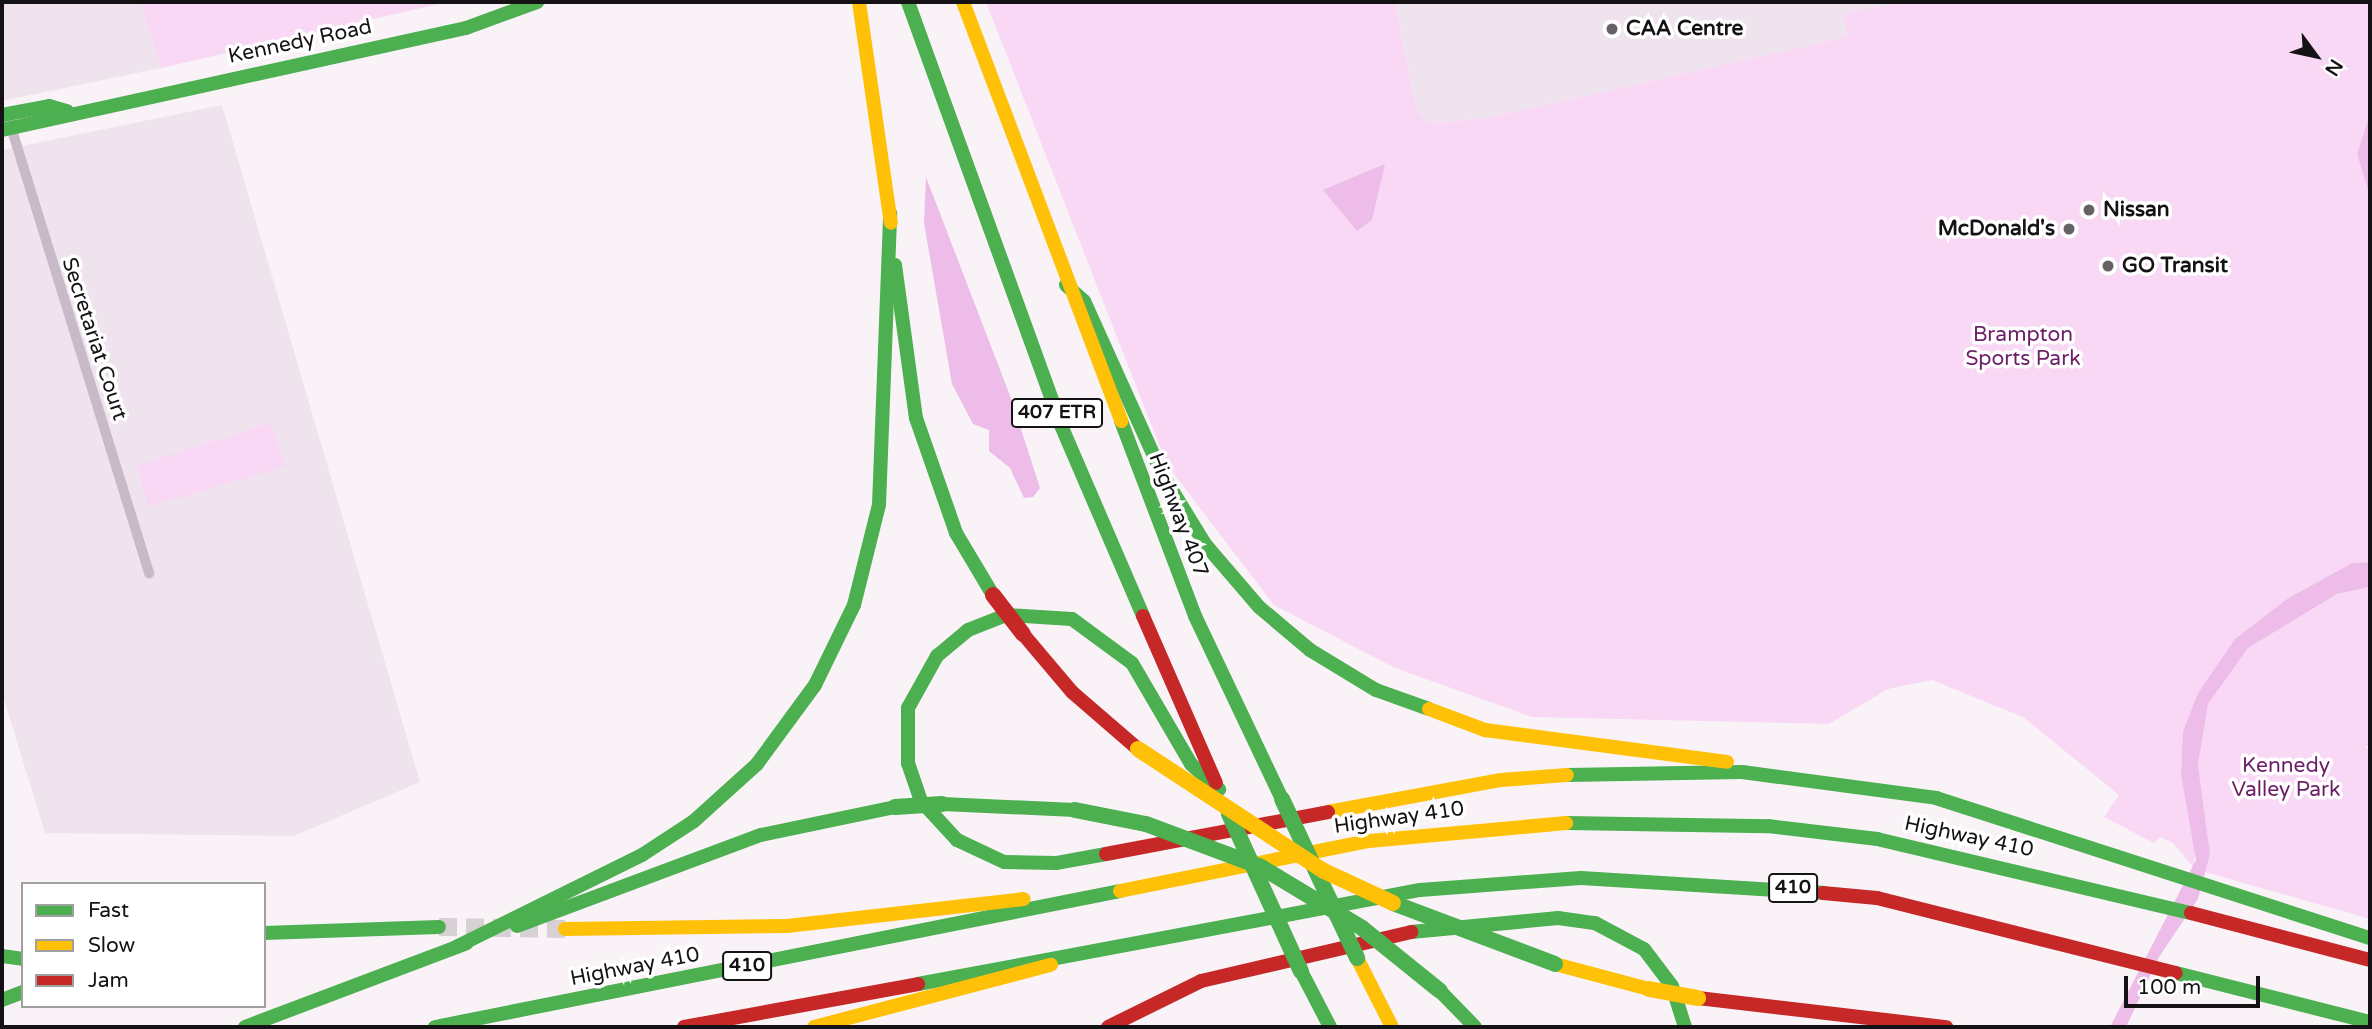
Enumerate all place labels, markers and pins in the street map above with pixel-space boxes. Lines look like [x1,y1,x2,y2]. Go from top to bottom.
place label: CAA Centre [1626,16,1743,42]
marker: CAA Centre [1604,21,1620,37]
place label: Nissan [2103,197,2170,223]
marker: Nissan [2081,202,2097,218]
place label: McDonald's [1938,216,2055,242]
marker: McDonald's [2061,221,2077,237]
place label: GO Transit [2122,253,2228,279]
marker: GO Transit [2100,258,2116,274]

